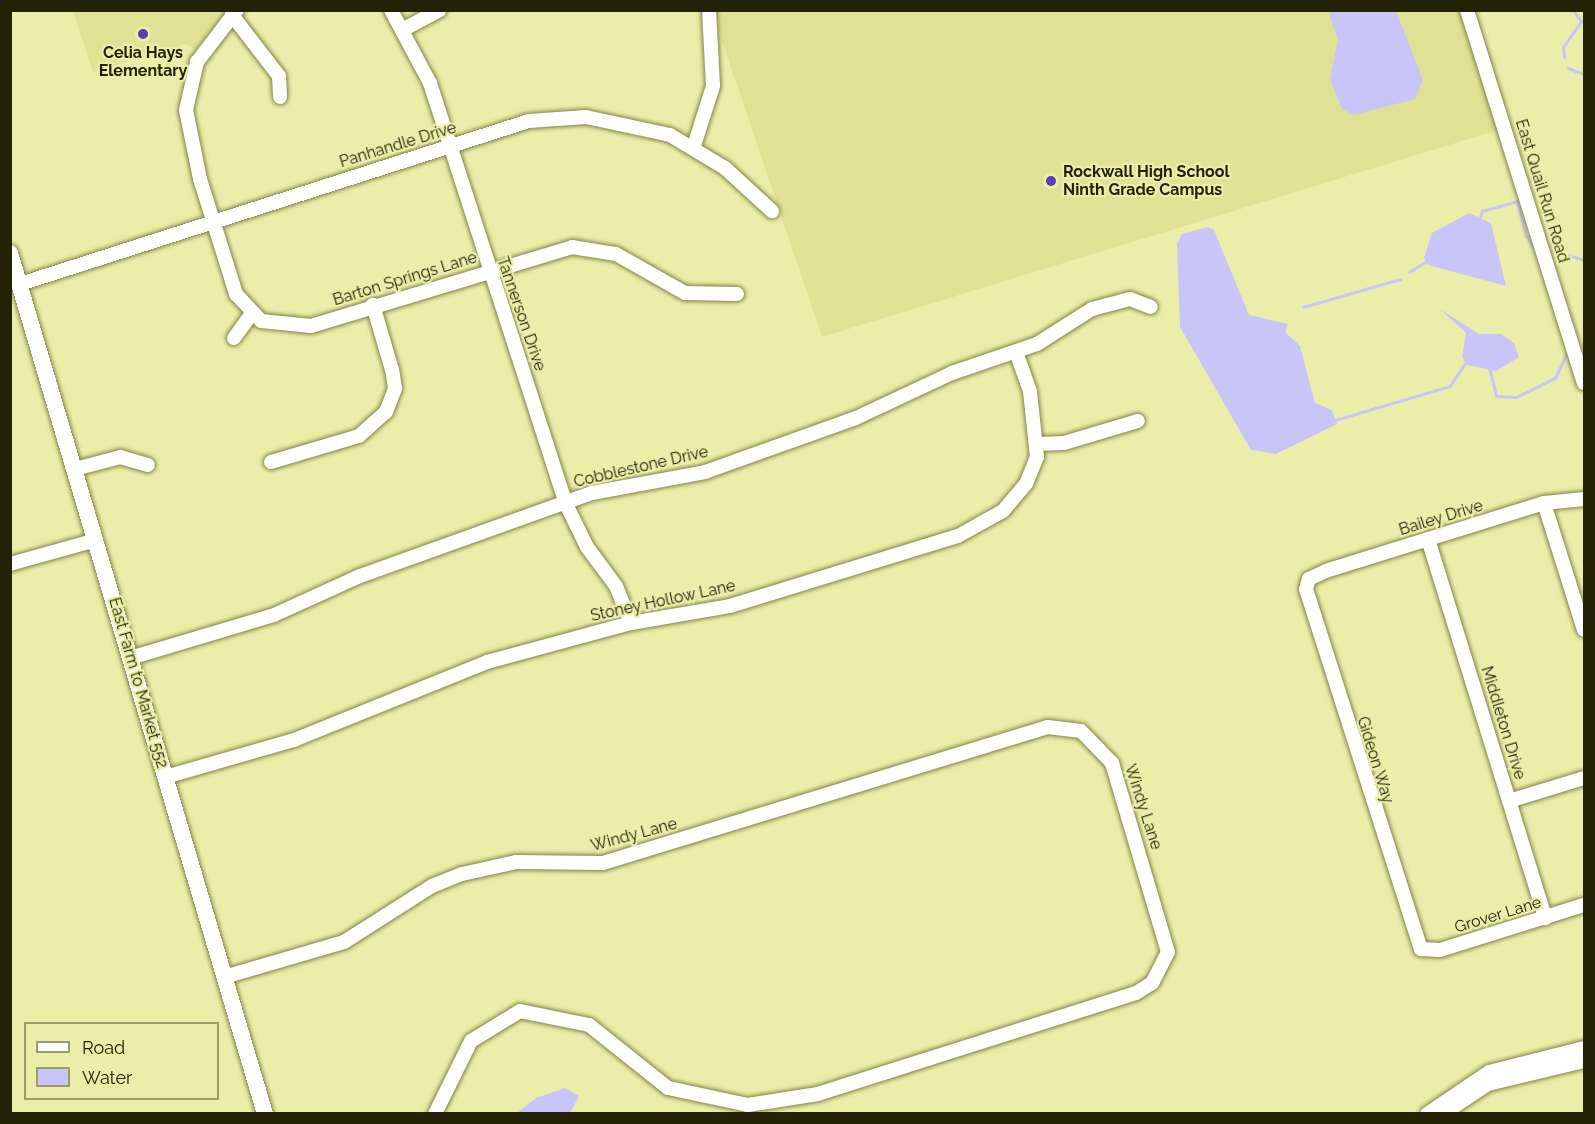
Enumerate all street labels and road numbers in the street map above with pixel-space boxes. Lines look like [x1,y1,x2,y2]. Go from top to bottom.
street label: East Quail Run Road [1511,117,1573,265]
street label: Panhandle Drive [337,118,459,172]
street label: Barton Springs Lane [331,248,479,310]
street label: Tannerson Drive [493,254,549,374]
street label: Cobblestone Drive [572,442,710,492]
street label: Bailey Drive [1396,496,1486,540]
street label: Stoney Hollow Lane [588,576,738,626]
street label: East Farm to Market 552 [104,595,172,771]
street label: Middleton Drive [1477,664,1529,782]
street label: Gideon Way [1353,714,1397,806]
street label: Windy Lane [1120,762,1166,852]
street label: Windy Lane [589,814,679,856]
street label: Grover Lane [1452,893,1544,937]

